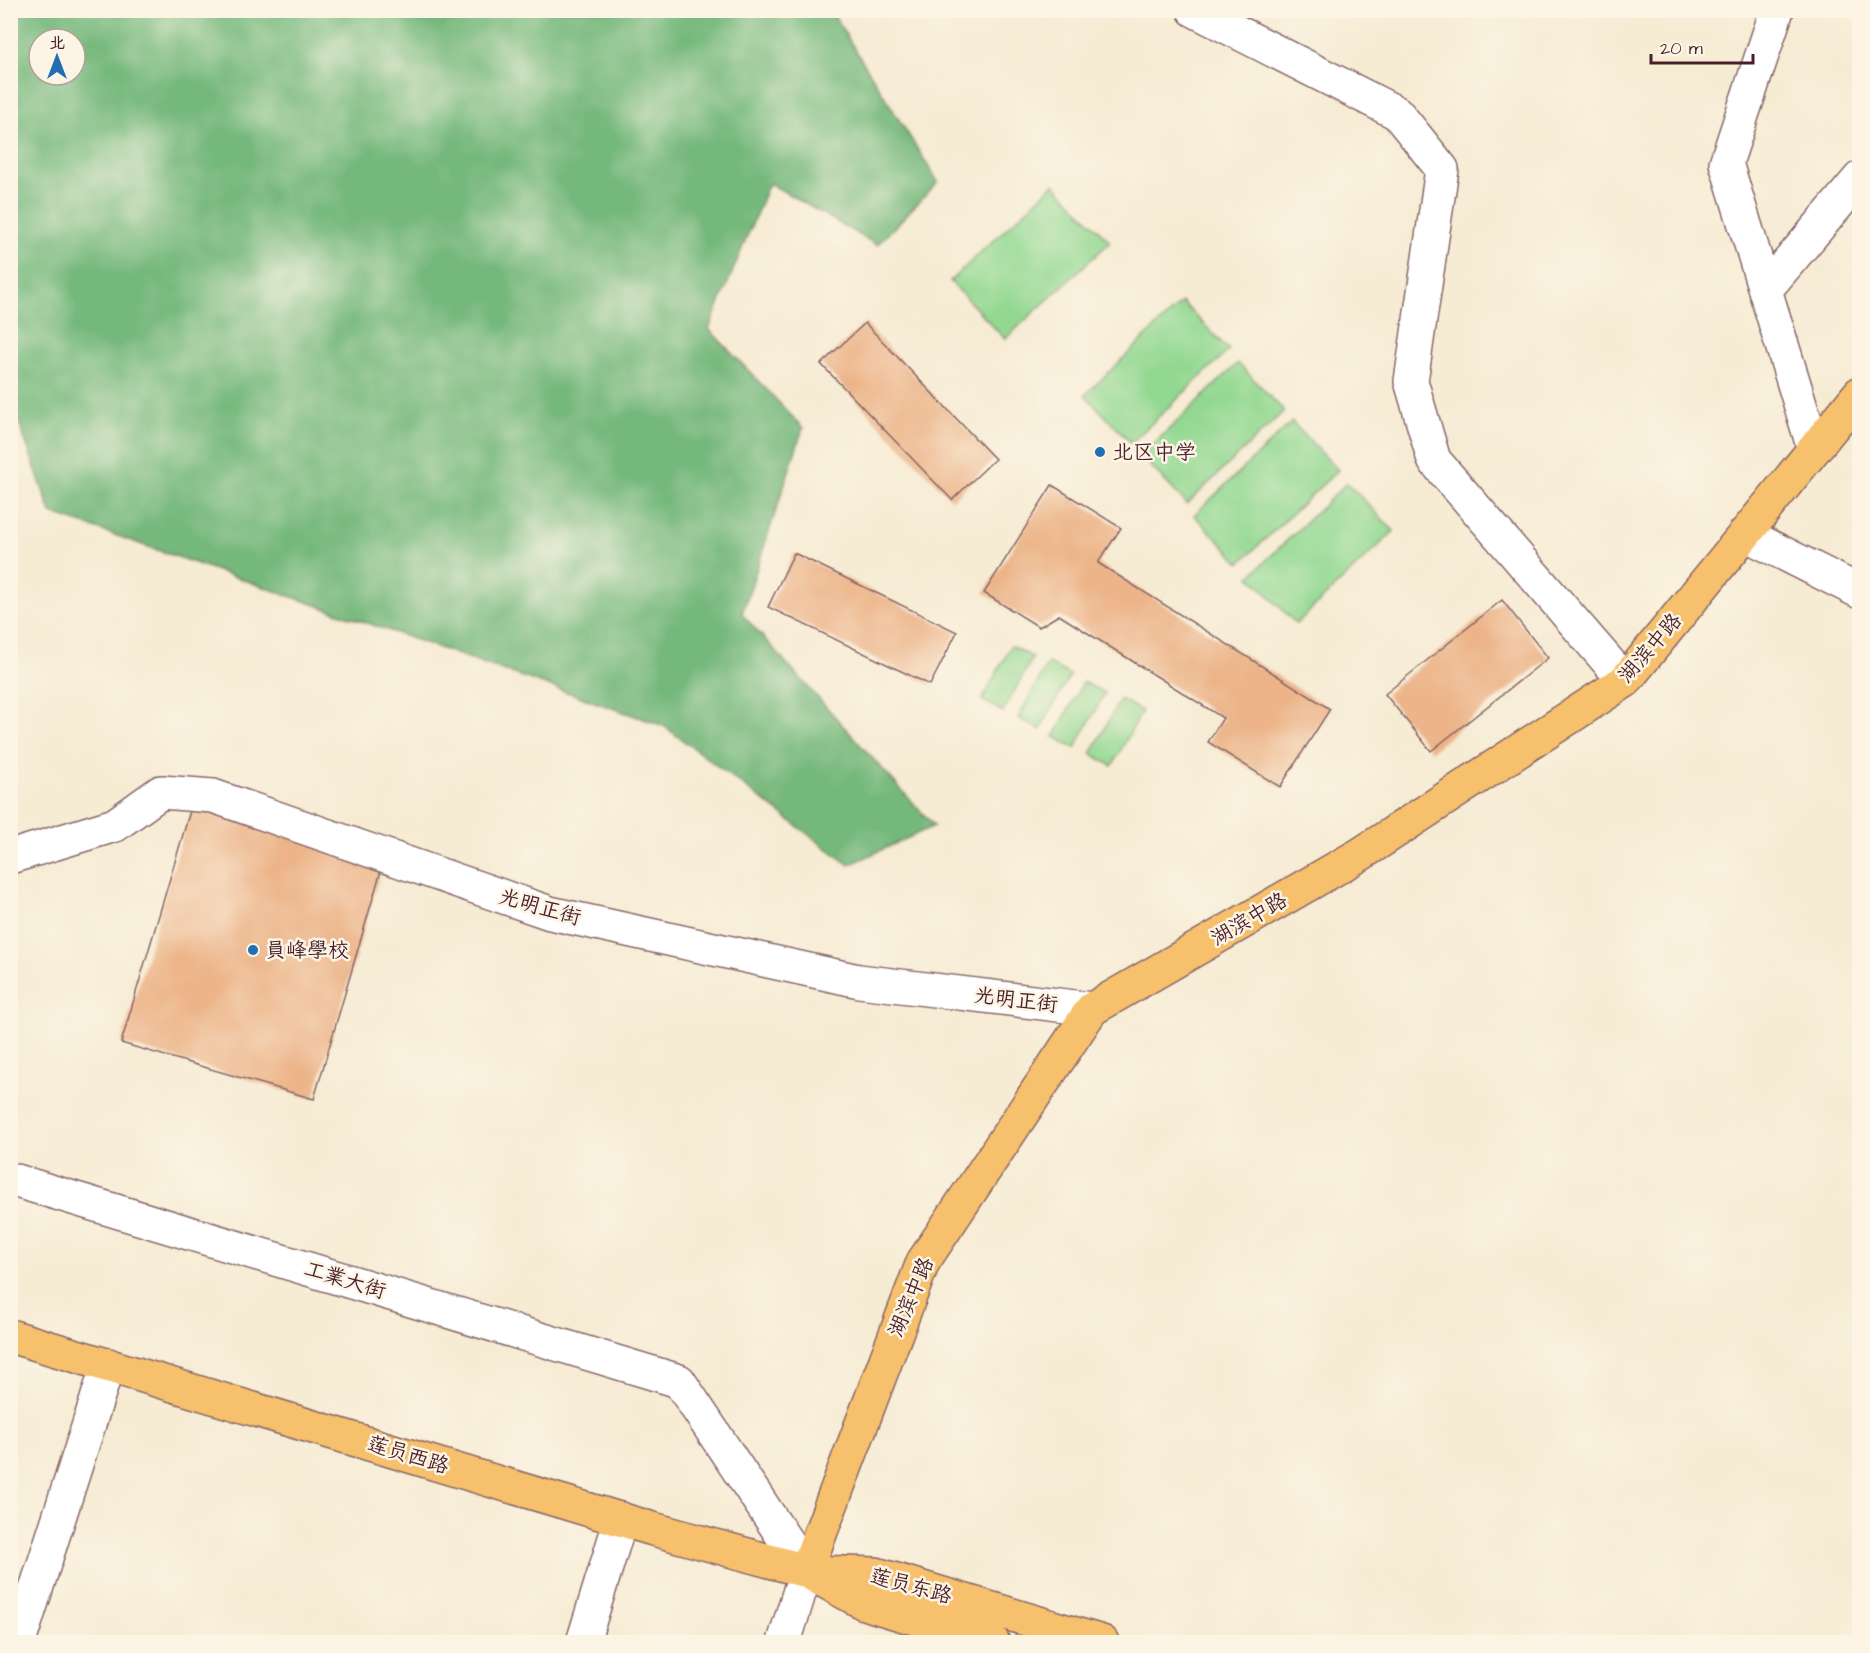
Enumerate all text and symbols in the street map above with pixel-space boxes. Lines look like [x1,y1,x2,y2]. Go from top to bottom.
north arrow [27,27,87,87]
scale bar [1651,27,1753,65]
text: 北 [49,32,65,54]
text: 20 m [1660,36,1703,61]
place label: 北区中学 [1112,438,1196,467]
marker: 北区中学 [1093,445,1107,459]
street label: 湖滨中路 [1612,607,1688,689]
street label: 光明正街 [496,881,584,933]
street label: 湖滨中路 [1205,885,1293,953]
place label: 員峰學校 [265,936,349,965]
marker: 員峰學校 [246,943,260,957]
street label: 光明正街 [973,980,1059,1020]
street label: 湖滨中路 [881,1253,941,1341]
street label: 工業大街 [301,1254,389,1306]
street label: 莲员西路 [364,1429,452,1481]
street label: 莲员东路 [867,1561,955,1611]

